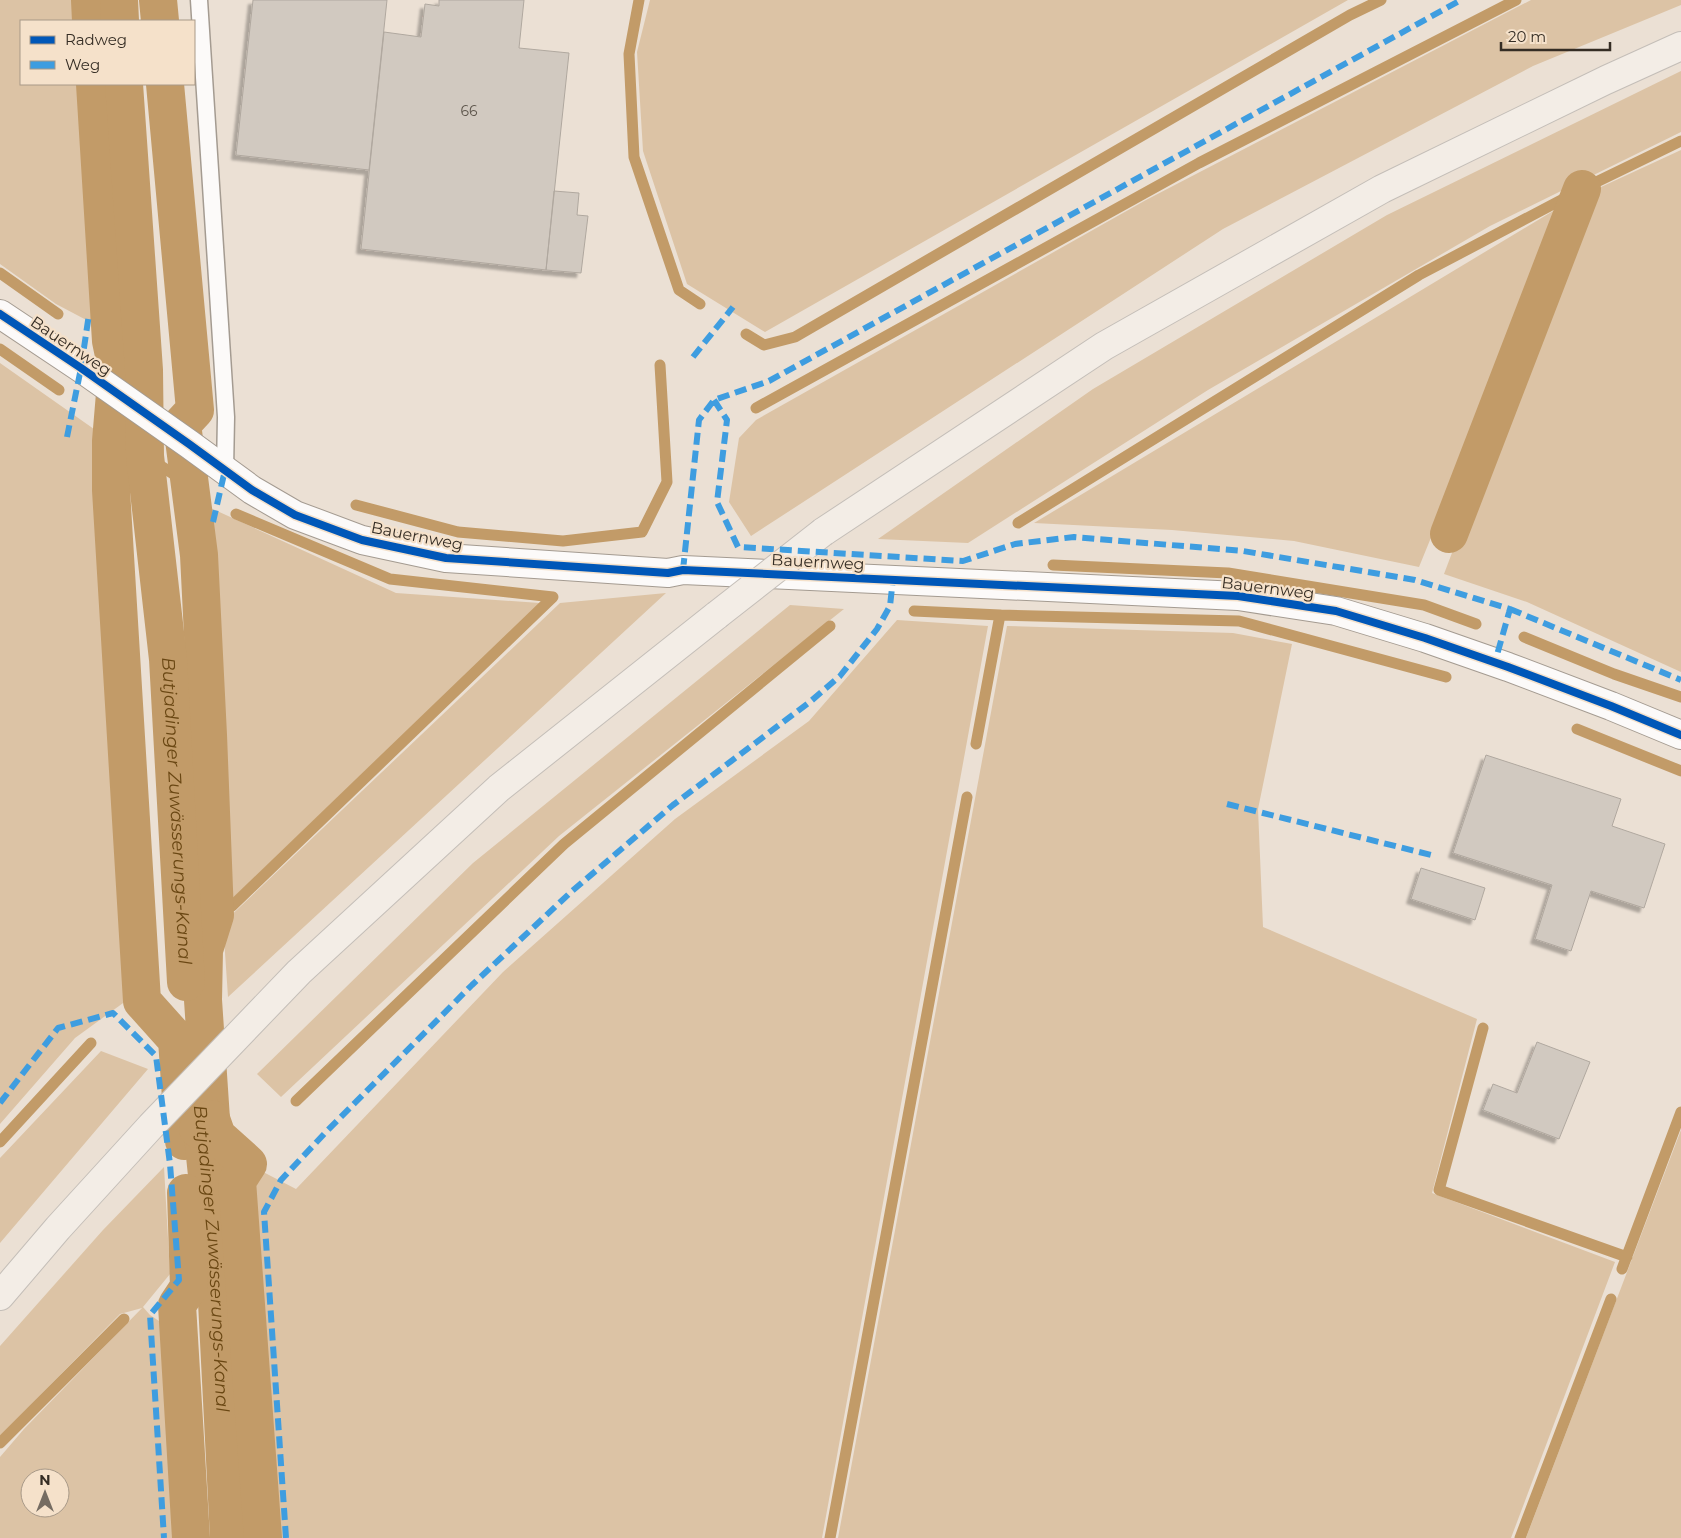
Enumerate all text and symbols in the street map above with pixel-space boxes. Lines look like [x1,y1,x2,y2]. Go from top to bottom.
legend [20,20,195,85]
scale bar [1501,20,1610,52]
text: 20 m [1508,27,1546,46]
text: Radweg [65,30,127,49]
text: Weg [65,55,100,74]
house number: 66 [460,102,478,120]
street label: Bauernweg [27,312,115,380]
street label: Bauernweg [369,518,465,554]
street label: Bauernweg [771,550,865,574]
street label: Bauernweg [1221,573,1315,603]
water label: Butjadinger Zuwässerungs-Kanal [157,656,196,965]
water label: Butjadinger Zuwässerungs-Kanal [189,1104,234,1413]
north arrow [20,1468,70,1518]
text: N [39,1471,51,1489]

